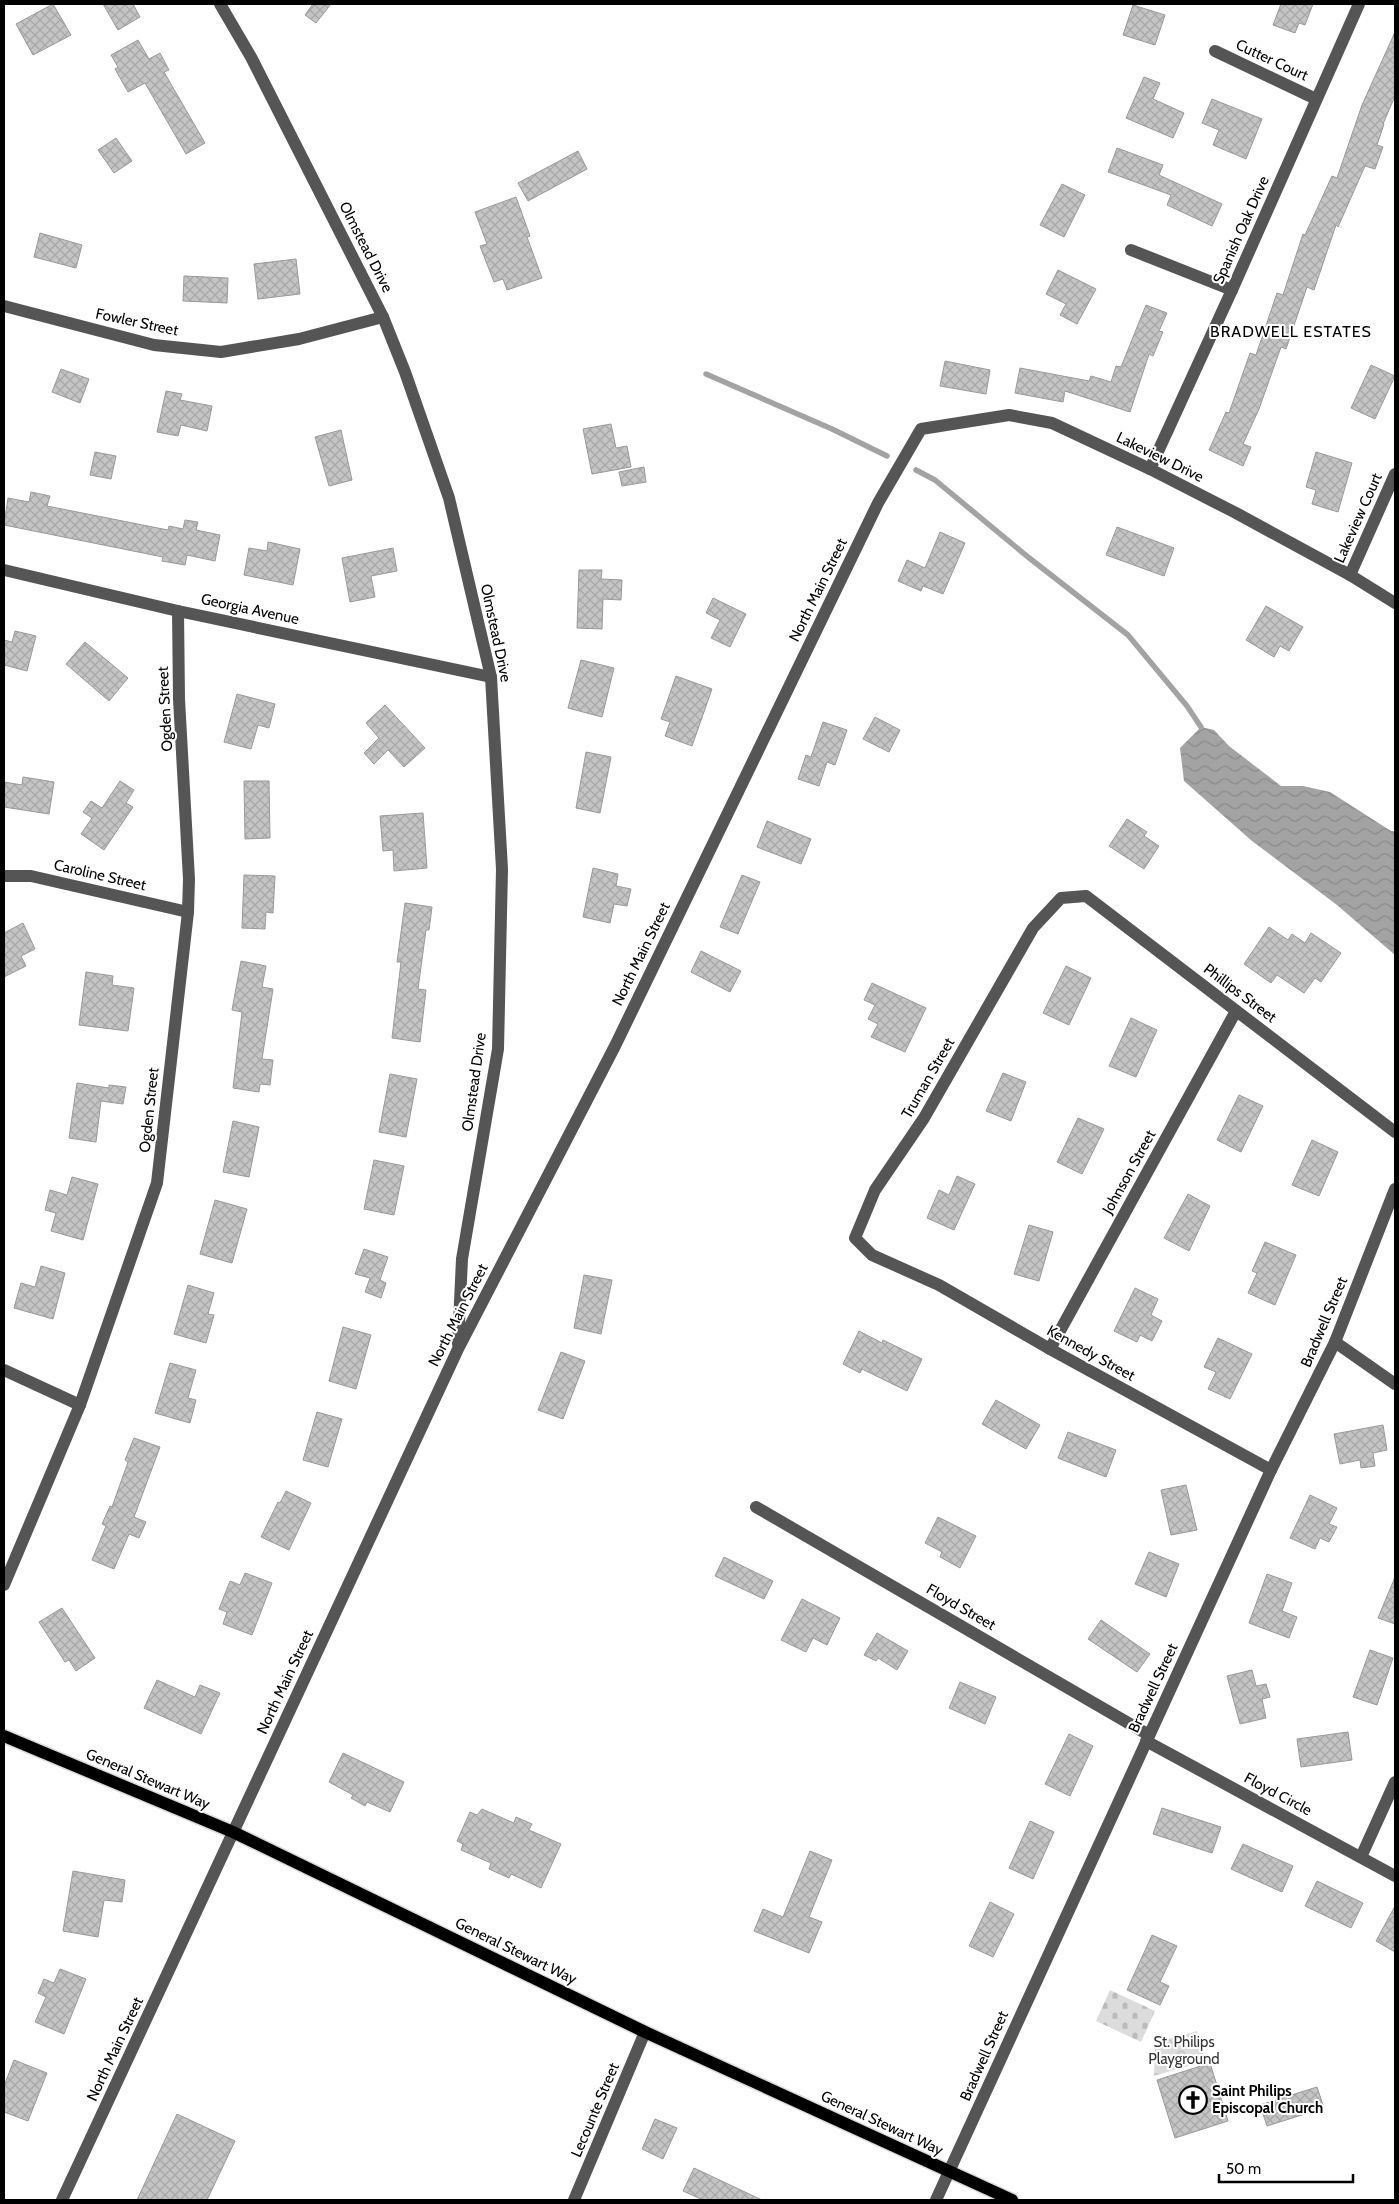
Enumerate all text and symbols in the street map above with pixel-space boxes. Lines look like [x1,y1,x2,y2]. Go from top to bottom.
street label: Cutter Court [1233,35,1311,85]
street label: Spanish Oak Drive [1209,173,1273,287]
street label: Olmstead Drive [335,199,397,296]
street label: Fowler Street [94,304,180,340]
district label: BRADWELL ESTATES [1210,322,1372,341]
street label: Lakeview Drive [1113,428,1207,486]
street label: Lakeview Court [1330,470,1386,566]
street label: North Main Street [785,535,851,645]
street label: Olmstead Drive [477,582,515,684]
street label: Georgia Avenue [199,590,301,628]
street label: Ogden Street [154,666,176,752]
street label: Caroline Street [52,856,148,894]
street label: North Main Street [608,899,674,1009]
street label: Phillips Street [1200,960,1280,1026]
street label: Olmstead Drive [458,1031,490,1133]
street label: Truman Street [898,1035,958,1121]
street label: Ogden Street [136,1067,162,1153]
street label: Johnson Street [1098,1127,1159,1218]
street label: North Main Street [424,1261,492,1369]
street label: Bradwell Street [1297,1274,1351,1370]
street label: Kennedy Street [1044,1321,1138,1385]
street label: Floyd Street [923,1580,999,1634]
street label: North Main Street [253,1627,317,1737]
street label: Bradwell Street [1124,1640,1182,1736]
street label: General Stewart Way [83,1745,213,1813]
street label: Floyd Circle [1241,1769,1315,1819]
street label: General Stewart Way [452,1914,580,1988]
street label: North Main Street [83,1994,147,2104]
street label: Bradwell Street [956,2008,1012,2104]
park label: St. Philips Playground [1148,2033,1220,2068]
street label: Lecounte Street [567,2060,623,2160]
place label: Saint Philips Episcopal Church [1212,2082,1323,2117]
church icon: Saint Philips Episcopal Church [1178,2085,1208,2115]
street label: General Stewart Way [818,2087,946,2159]
scale bar [1219,2152,1353,2184]
text: 50 m [1226,2160,1261,2178]

